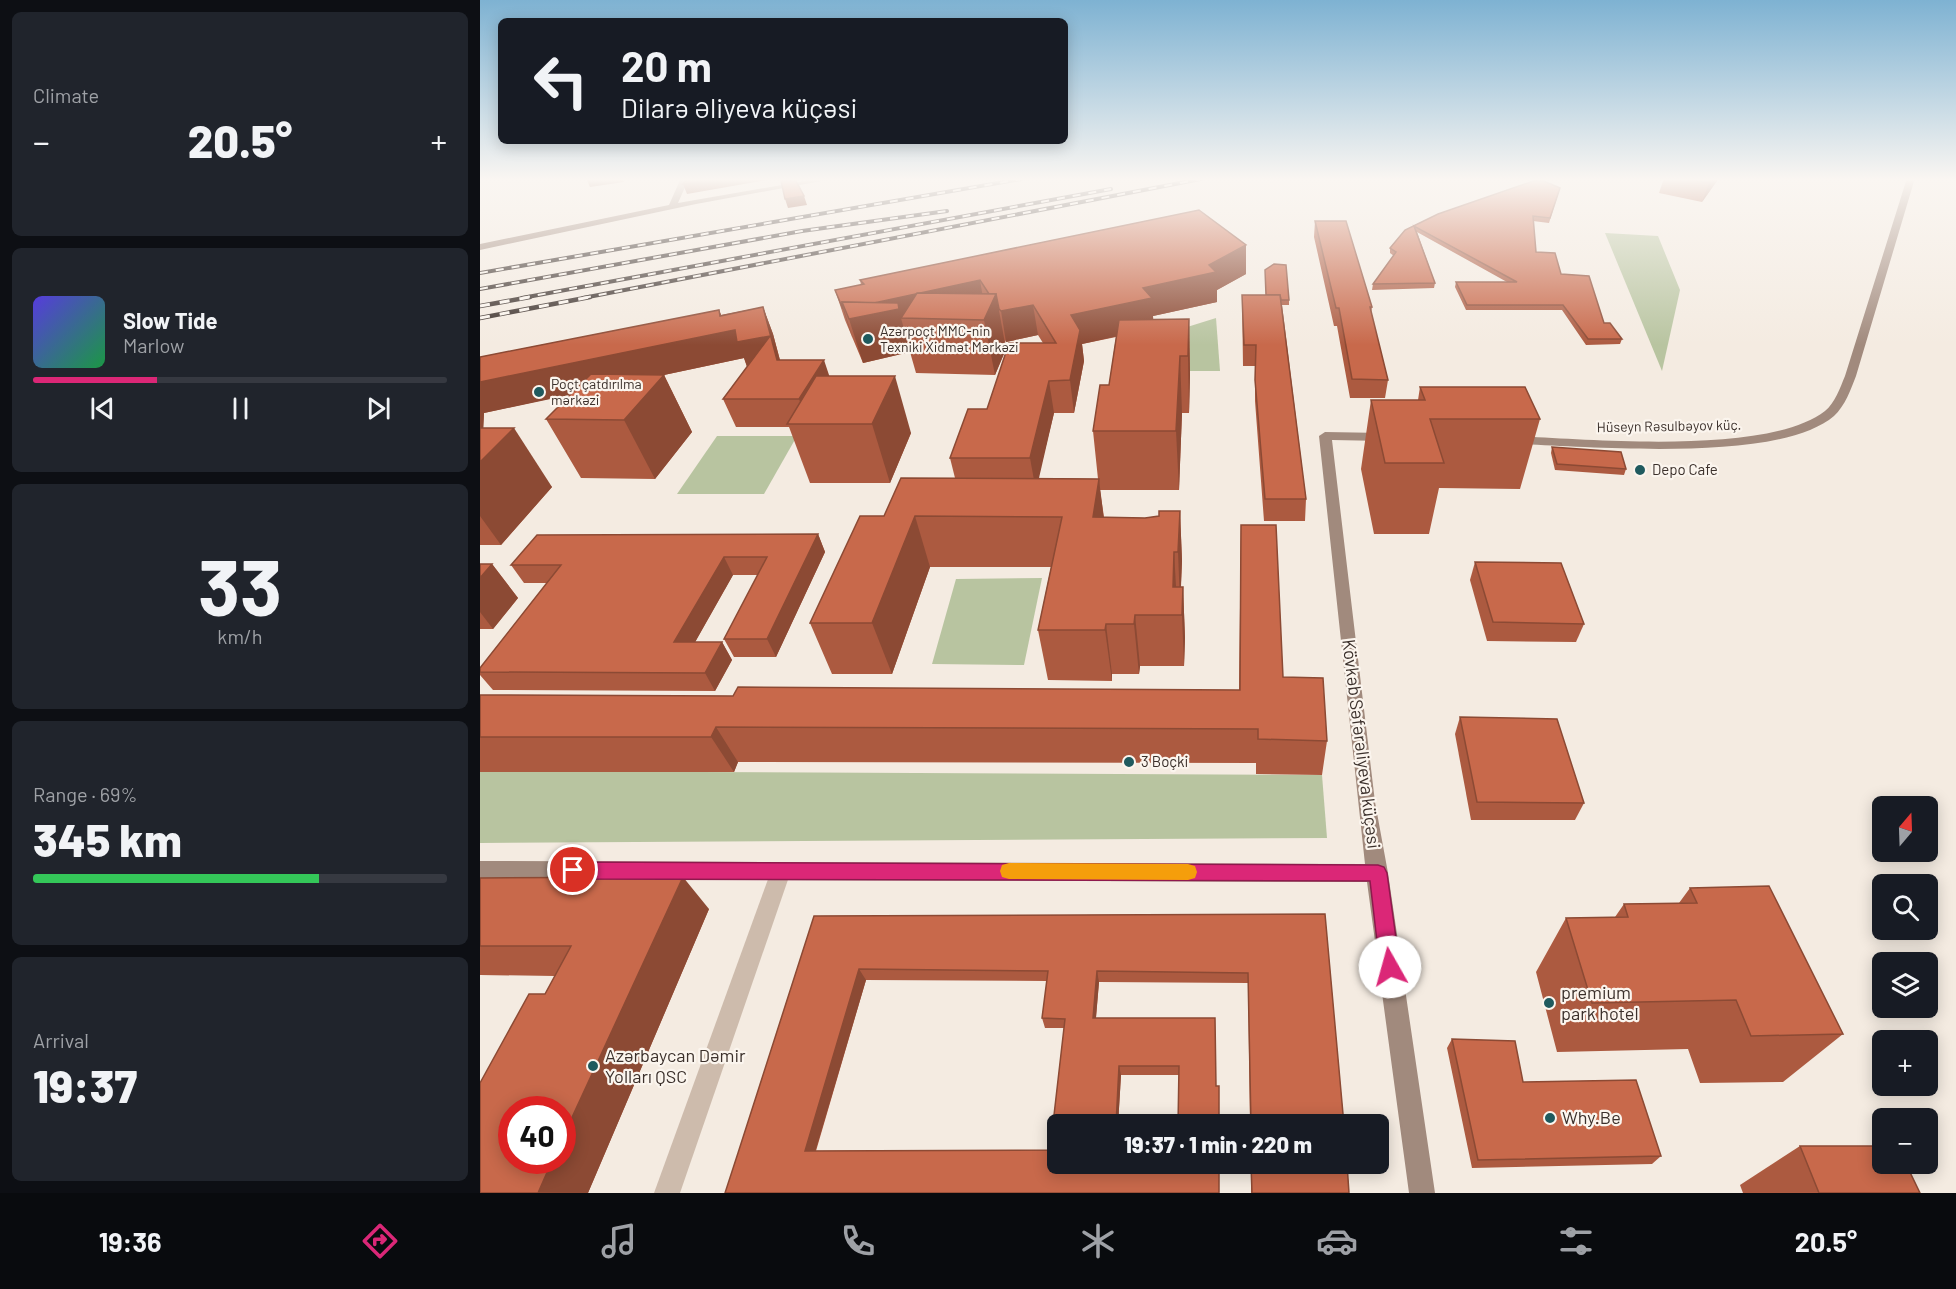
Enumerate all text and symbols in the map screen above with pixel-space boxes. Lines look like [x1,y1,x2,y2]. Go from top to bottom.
text: 20 m [621,40,712,90]
icon: left [522,42,600,120]
text: Climate [33,83,99,107]
text: Dilarə Əliyeva küçəsi [621,91,857,123]
text: 20.5° [188,113,292,167]
text: − [33,121,50,161]
text: + [431,121,447,161]
text: Slow Tide [123,307,218,333]
place label: Azərpoçt MMC-nin Texniki Xidmət Mərkəzi [880,322,1019,355]
marker: Azərpoçt MMC-nin Texniki Xidmət Mərkəzi [861,332,875,346]
text: Marlow [123,333,184,357]
place label: Poçt çatdırılma mərkəzi [551,375,642,408]
marker: Poçt çatdırılma mərkəzi [532,385,546,399]
icon: previous [86,392,119,425]
icon: pause [224,392,257,425]
icon: next [362,392,395,425]
street label: Hüseyn Rəsulbəyov küç. [1597,416,1741,435]
place label: Depo Cafe [1652,460,1718,478]
marker: Depo Cafe [1633,463,1647,477]
text: 33 [198,538,282,632]
text: km/h [217,624,263,648]
street label: Kövkəb Səfərəliyeva küçəsi [1338,638,1386,850]
place label: 3 Boçki [1141,752,1188,770]
marker: 3 Boçki [1122,755,1136,769]
text: Range · 69% [33,782,137,806]
north arrow [1872,796,1938,862]
map controls [1872,796,1938,1174]
text: 345 km [33,812,182,866]
pin [547,844,598,895]
icon: arrive [556,853,589,886]
button: search [1872,874,1938,940]
position arrow [1358,935,1422,999]
button: layers [1872,952,1938,1018]
place label: premium park hotel [1561,981,1639,1024]
marker: premium park hotel [1542,996,1556,1010]
text: Arrival [33,1028,89,1052]
button: + [1872,1030,1938,1096]
place label: Azərbaycan Dəmir Yolları QSC [605,1044,746,1087]
text: 19:37 [33,1058,137,1112]
marker: Azərbaycan Dəmir Yolları QSC [586,1059,600,1073]
speed limit sign: 40 [498,1096,576,1174]
place label: Why.Be [1562,1106,1621,1128]
button: − [1872,1108,1938,1174]
marker: Why.Be [1543,1111,1557,1125]
text: 19:37 · 1 min · 220 m [1124,1131,1312,1157]
icon: directions [359,1220,401,1262]
icon: music [598,1220,640,1262]
icon: phone [837,1220,879,1262]
icon: climate [1077,1220,1119,1262]
icon: car [1316,1220,1358,1262]
icon: filters [1555,1220,1597,1262]
text: 19:36 [99,1225,161,1257]
text: 20.5° [1795,1225,1857,1257]

